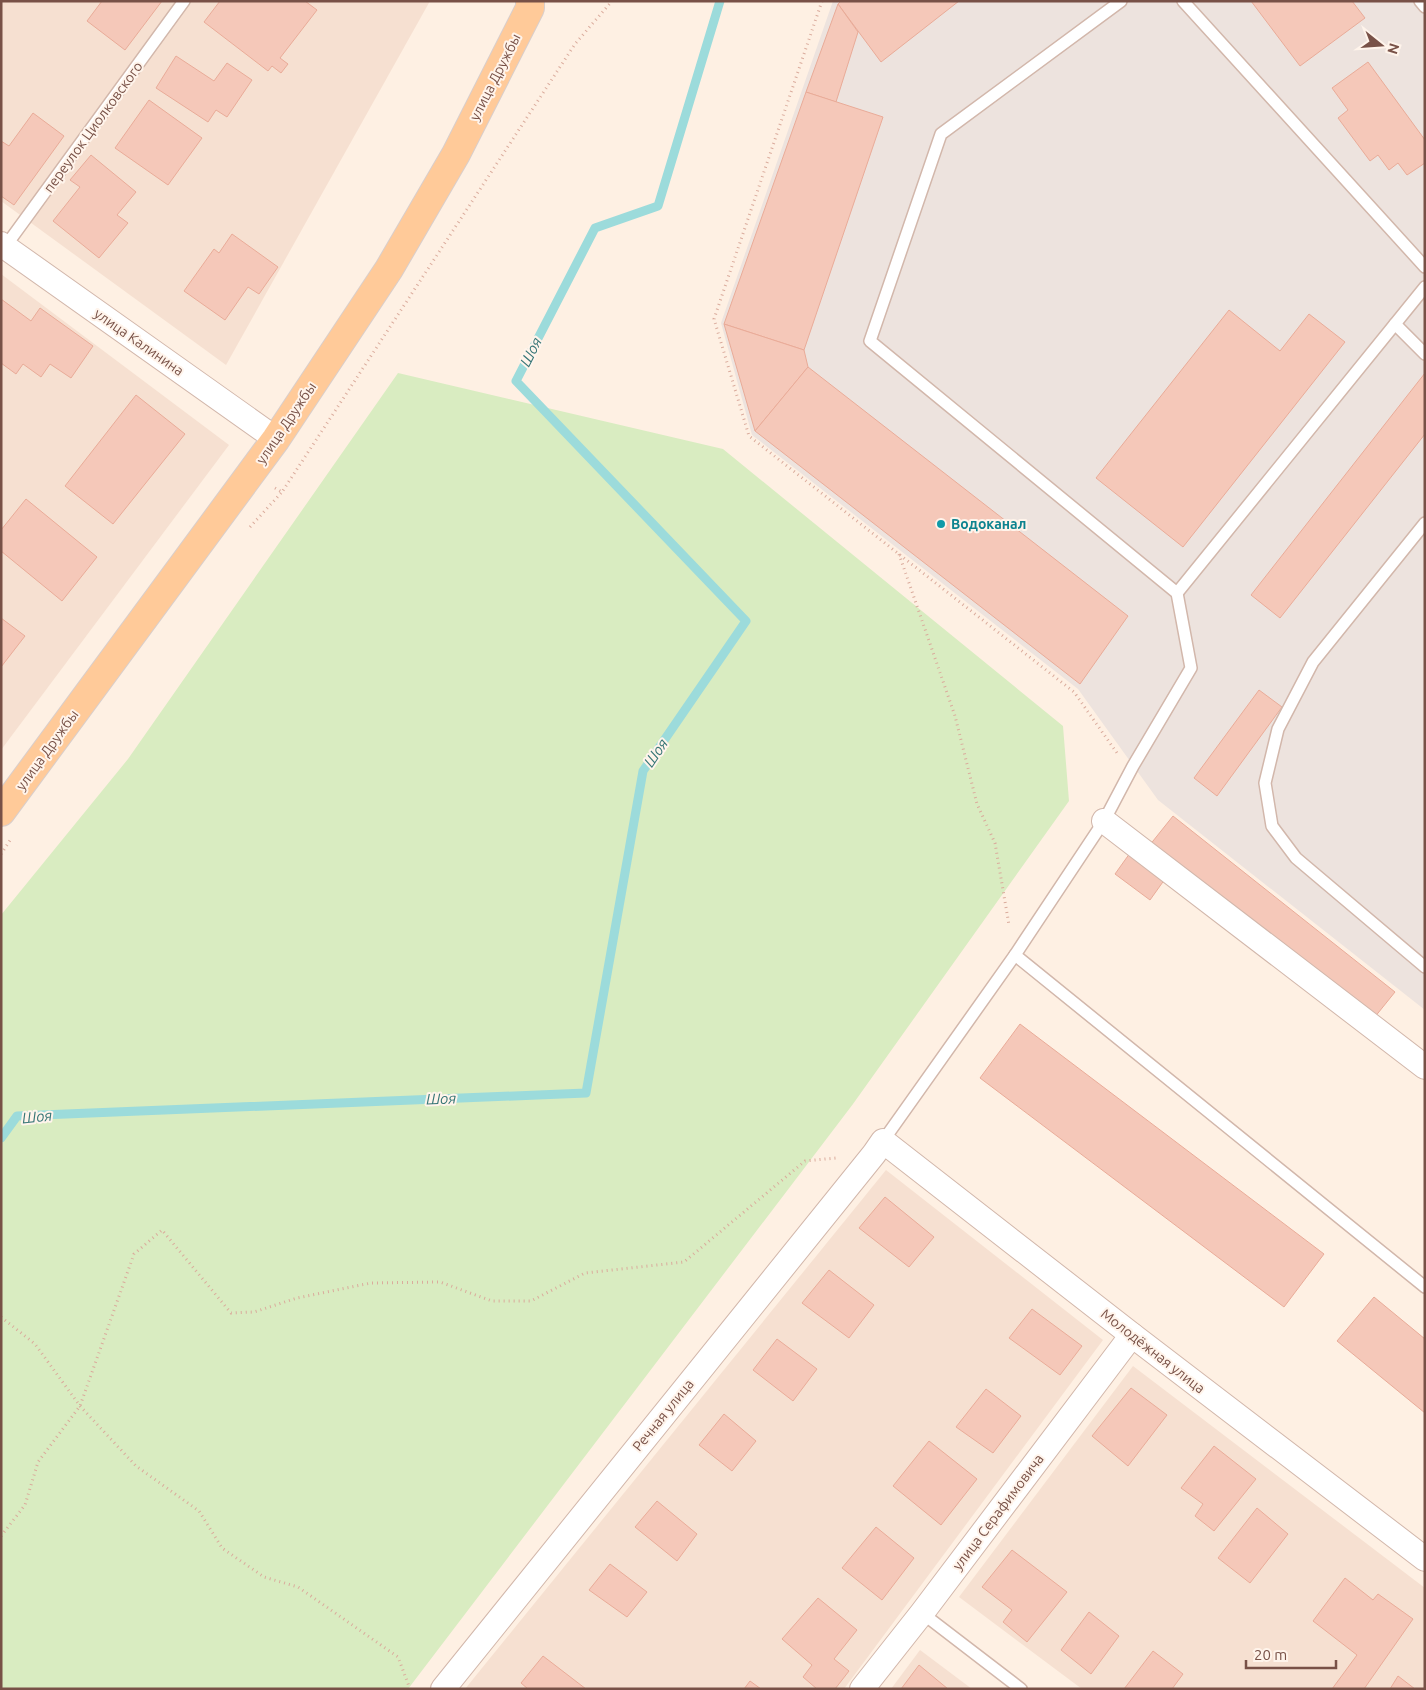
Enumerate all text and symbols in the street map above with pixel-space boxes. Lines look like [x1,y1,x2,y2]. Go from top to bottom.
north arrow [1356,20,1406,70]
street label: улица Дружбы [466,31,524,123]
text: N [1384,41,1403,56]
street label: переулок Циолковского [40,58,146,196]
street label: улица Калинина [91,305,187,379]
water label: Шоя [516,334,545,369]
street label: улица Дружбы [253,379,319,467]
place label: Водоканал [951,516,1026,532]
marker: Водоканал [935,518,947,530]
street label: улица Дружбы [13,707,81,793]
water label: Шоя [640,735,671,770]
water label: Шоя [426,1089,457,1108]
water label: Шоя [21,1106,53,1127]
street label: Молодёжная улица [1098,1305,1208,1397]
street label: Речная улица [629,1376,697,1454]
street label: улица Серафимовича [949,1451,1047,1573]
scale bar [1246,1638,1336,1670]
text: 20 m [1254,1646,1287,1663]

